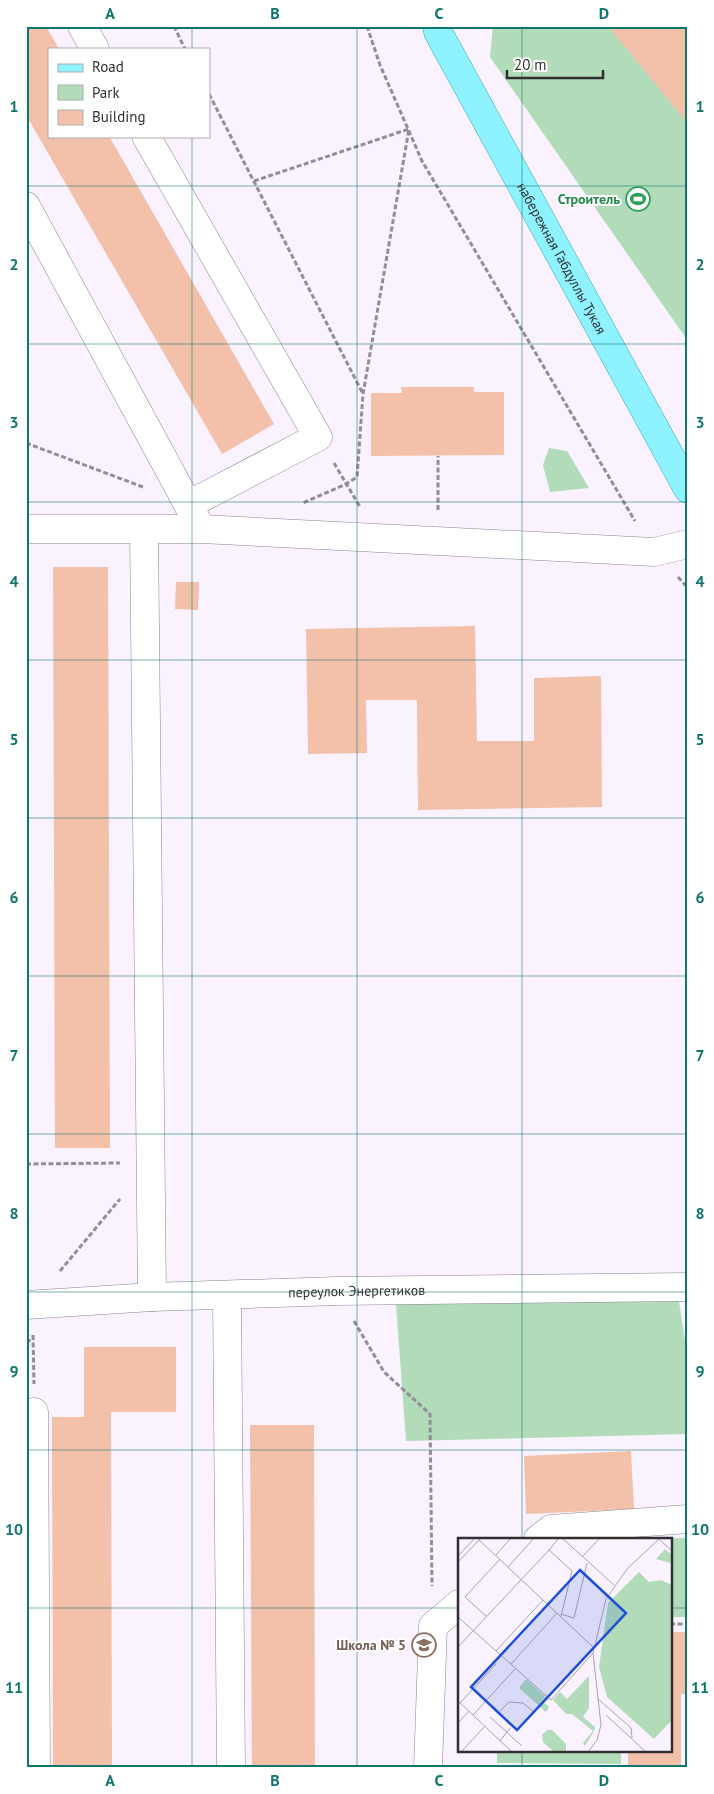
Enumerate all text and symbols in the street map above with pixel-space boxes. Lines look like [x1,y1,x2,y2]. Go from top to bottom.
text: A [105,3,115,23]
text: B [270,3,280,23]
text: C [435,3,444,23]
text: D [599,3,609,23]
legend [48,48,210,138]
scale bar [507,48,603,80]
text: 20 m [514,55,547,74]
text: Road [92,57,124,76]
text: Park [92,83,120,102]
text: 1 [9,96,19,116]
text: 1 [695,96,705,116]
text: Building [92,107,146,126]
street label: набережная Габдуллы Тукая [513,179,611,337]
sports icon: Строитель [625,186,651,212]
place label: Строитель [558,190,620,208]
text: 2 [9,254,19,274]
text: 2 [695,254,705,274]
text: 3 [9,412,19,432]
text: 3 [695,412,705,432]
text: 4 [9,571,19,591]
text: 4 [695,571,705,591]
text: 5 [9,729,19,749]
text: 5 [695,729,705,749]
text: 6 [9,887,19,907]
text: 6 [695,887,705,907]
text: 7 [9,1045,19,1065]
text: 7 [695,1045,705,1065]
text: 8 [9,1203,19,1223]
text: 8 [695,1203,705,1223]
street label: переулок Энергетиков [288,1281,425,1302]
text: 9 [9,1361,19,1381]
text: 9 [695,1361,705,1381]
text: 10 [5,1519,23,1539]
text: 10 [691,1519,709,1539]
inset map [458,1538,672,1752]
school or university icon: Школа № 5 [411,1632,437,1658]
place label: Школа № 5 [336,1636,406,1654]
text: 11 [5,1677,23,1697]
text: 11 [691,1677,709,1697]
text: A [105,1770,115,1790]
text: B [270,1770,280,1790]
text: C [435,1770,444,1790]
text: D [599,1770,609,1790]

